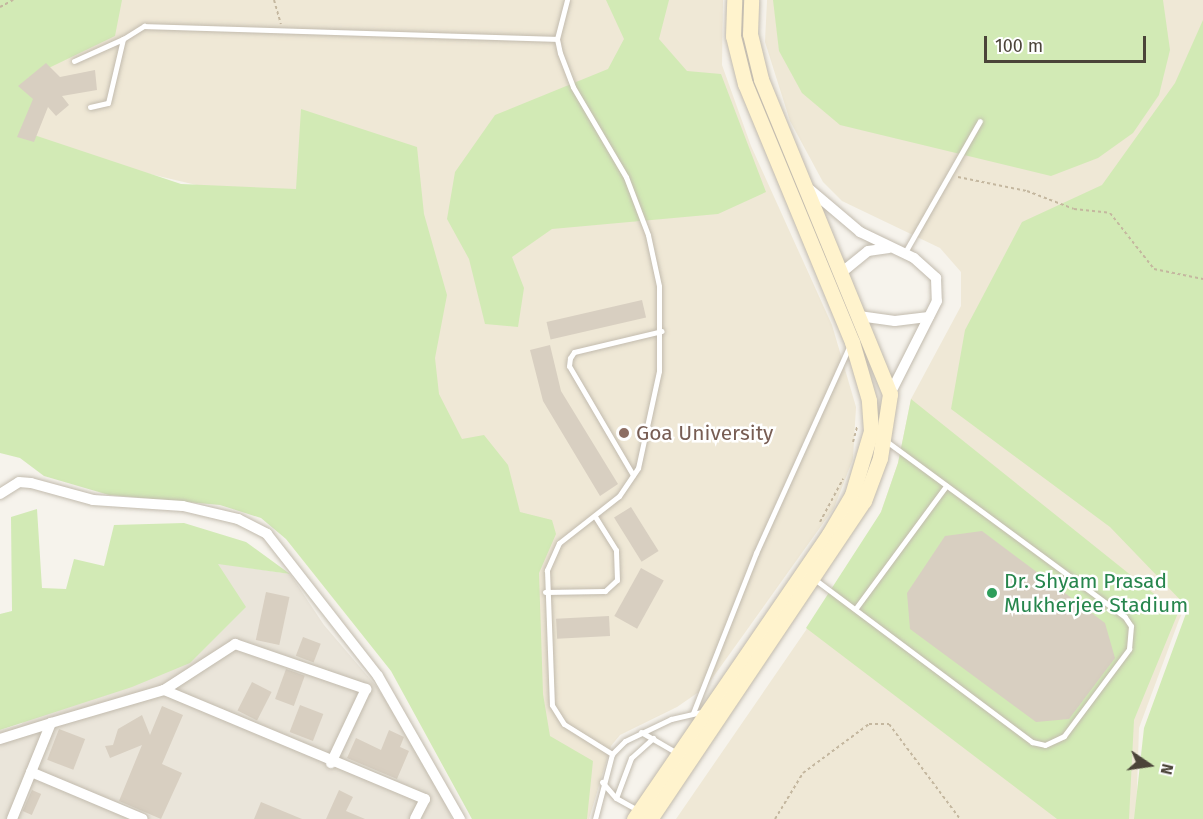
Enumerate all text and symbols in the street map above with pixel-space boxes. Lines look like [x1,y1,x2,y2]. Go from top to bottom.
scale bar [987,24,1149,62]
text: 100 m [995,35,1043,57]
place label: Goa University [636,420,773,446]
marker: Goa University [617,426,631,440]
place label: Dr. Shyam Prasad Mukherjee Stadium [1004,568,1188,618]
marker: Dr. Shyam Prasad Mukherjee Stadium [985,586,999,600]
north arrow [1119,735,1179,795]
text: N [1157,762,1177,776]

